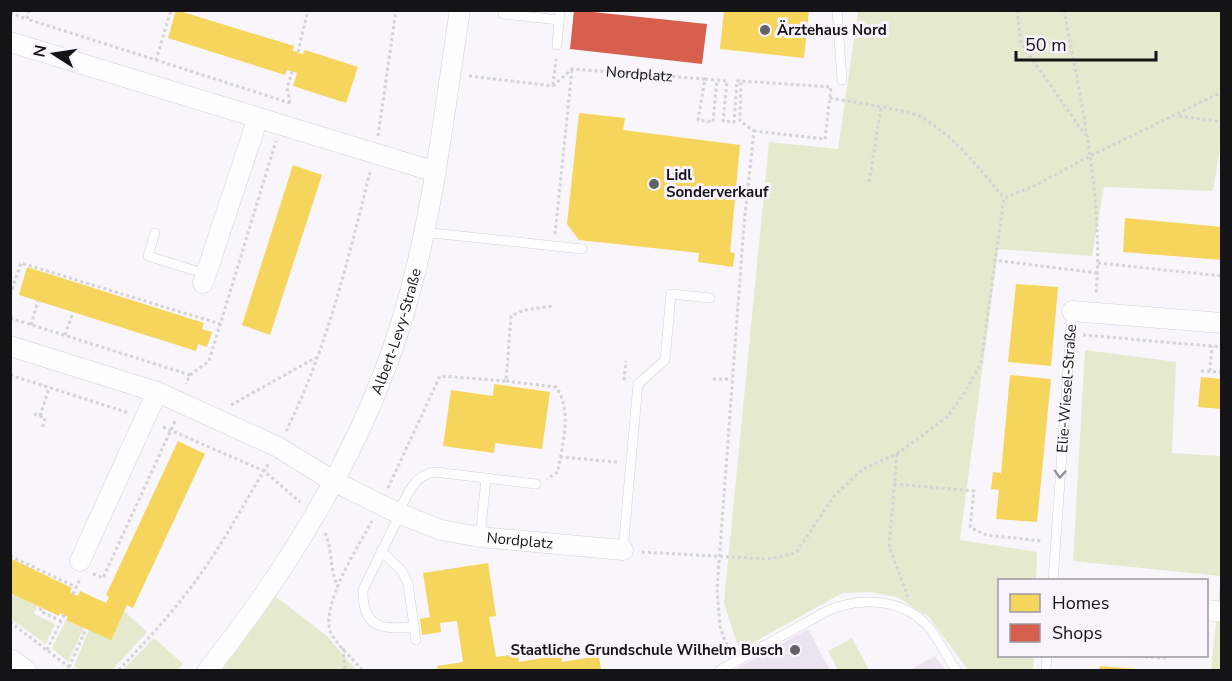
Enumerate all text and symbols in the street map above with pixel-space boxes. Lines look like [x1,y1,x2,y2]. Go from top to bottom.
place label: Ärztehaus Nord [777,20,887,40]
marker: Ärztehaus Nord [758,23,772,37]
north arrow [24,24,84,84]
scale bar [1016,24,1156,62]
text: 50 m [1025,33,1067,57]
text: N [28,43,52,59]
street label: Nordplatz [605,62,673,87]
place label: Lidl Sonderverkauf [666,165,769,202]
marker: Lidl Sonderverkauf [647,177,661,191]
street label: Albert-Levy-Straße [366,266,426,398]
street label: Elie-Wiesel-Straße [1052,323,1081,454]
one-way arrow [1054,469,1067,478]
street label: Nordplatz [486,528,554,554]
legend [998,579,1208,657]
text: Homes [1052,591,1109,615]
text: Shops [1052,621,1102,645]
place label: Staatliche Grundschule Wilhelm Busch [511,640,783,660]
marker: Staatliche Grundschule Wilhelm Busch [788,643,802,657]

